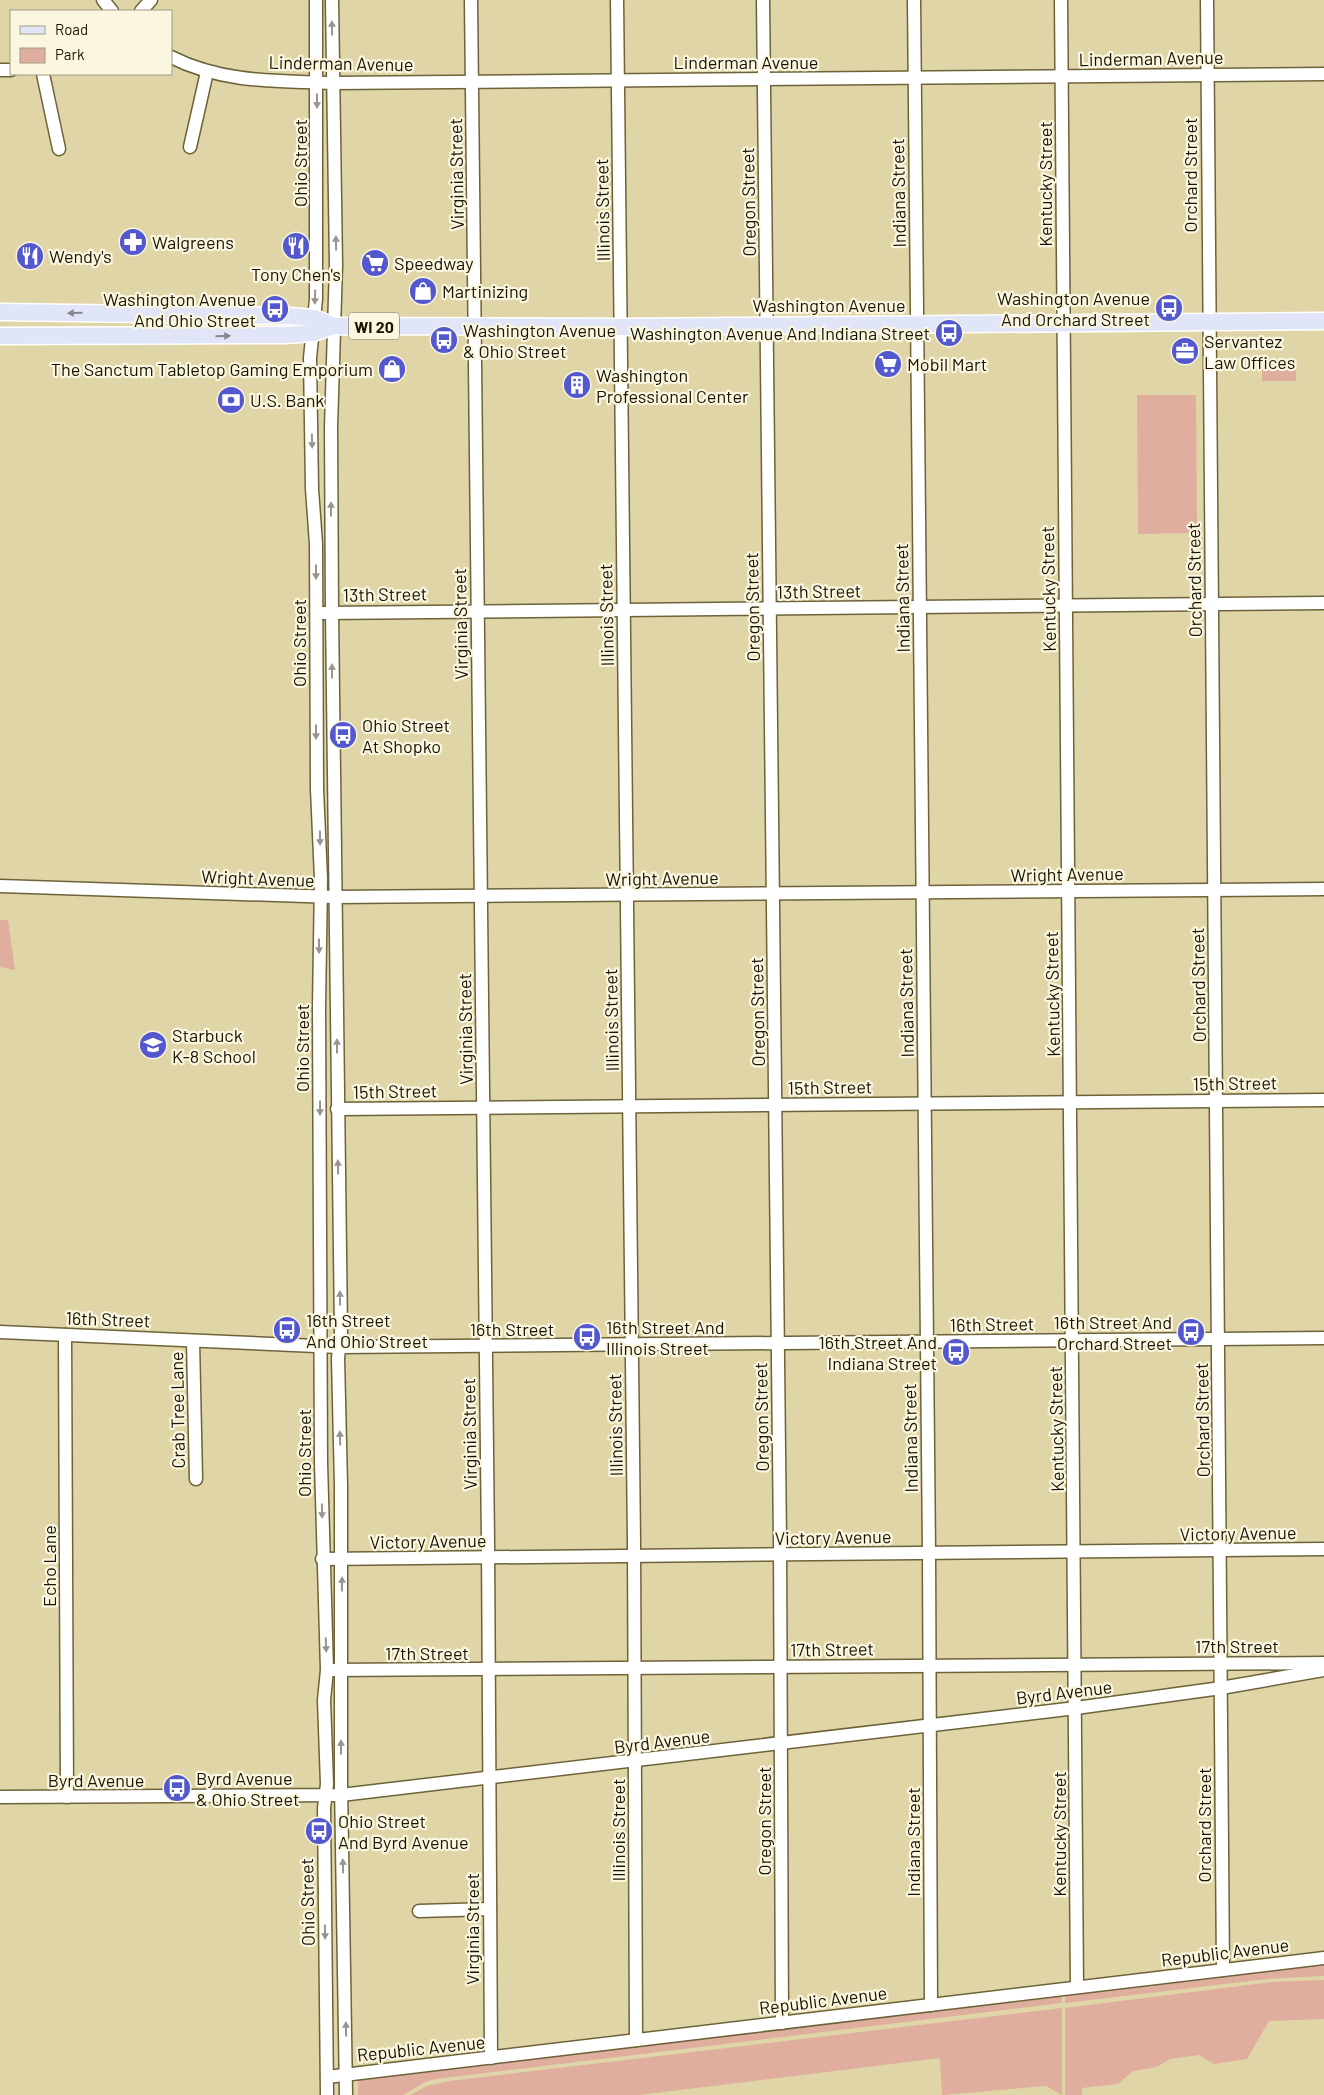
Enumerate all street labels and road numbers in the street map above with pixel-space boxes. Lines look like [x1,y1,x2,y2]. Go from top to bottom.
street label: Linderman Avenue [1078,46,1224,70]
street label: Linderman Avenue [268,51,414,75]
street label: Linderman Avenue [674,51,818,73]
street label: Virginia Street [444,118,468,230]
street label: Orchard Street [1179,118,1201,232]
street label: Ohio Street [289,119,311,207]
street label: Kentucky Street [1034,121,1056,247]
street label: Indiana Street [886,138,910,248]
street label: Oregon Street [736,147,760,257]
street label: Illinois Street [590,158,614,262]
street label: Washington Avenue [752,294,906,316]
road number: WI 20 [349,312,399,340]
street label: Orchard Street [1182,522,1206,638]
street label: Kentucky Street [1036,526,1060,652]
street label: Indiana Street [890,543,914,653]
street label: Oregon Street [740,552,764,662]
street label: Illinois Street [594,563,618,667]
street label: Virginia Street [448,568,472,680]
street label: 13th Street [777,579,861,603]
street label: 13th Street [343,582,427,606]
street label: Ohio Street [288,599,310,687]
street label: Wright Avenue [1010,862,1124,886]
street label: Wright Avenue [201,865,315,891]
street label: Wright Avenue [605,866,719,890]
street label: Orchard Street [1186,927,1210,1043]
street label: Kentucky Street [1040,931,1064,1057]
street label: Indiana Street [894,948,918,1058]
street label: Oregon Street [745,957,769,1067]
street label: Illinois Street [599,968,623,1072]
street label: Virginia Street [453,973,477,1085]
street label: Ohio Street [291,1004,313,1092]
street label: 15th Street [1193,1071,1277,1095]
street label: 15th Street [788,1075,872,1099]
street label: 15th Street [353,1079,437,1103]
street label: 16th Street [65,1307,151,1331]
street label: 16th Street [950,1312,1034,1336]
street label: 16th Street [470,1318,554,1340]
street label: Crab Tree Lane [165,1351,189,1469]
street label: Oregon Street [749,1362,773,1472]
street label: Orchard Street [1190,1362,1214,1478]
street label: Kentucky Street [1044,1366,1068,1492]
street label: Illinois Street [603,1373,627,1477]
street label: Virginia Street [457,1378,481,1490]
street label: Indiana Street [898,1383,922,1493]
street label: Ohio Street [293,1409,315,1497]
street label: Victory Avenue [1179,1521,1297,1545]
street label: Echo Lane [38,1525,60,1607]
street label: Victory Avenue [774,1525,892,1549]
street label: Victory Avenue [369,1529,487,1553]
street label: 17th Street [1195,1635,1279,1657]
street label: 17th Street [790,1637,874,1661]
street label: 17th Street [385,1642,469,1664]
street label: Byrd Avenue [1015,1675,1113,1709]
street label: Byrd Avenue [613,1724,711,1758]
street label: Oregon Street [753,1766,775,1876]
street label: Orchard Street [1193,1768,1215,1882]
street label: Byrd Avenue [48,1769,144,1791]
street label: Kentucky Street [1048,1771,1070,1897]
street label: Illinois Street [607,1779,629,1881]
street label: Indiana Street [902,1787,924,1897]
street label: Ohio Street [295,1858,319,1946]
street label: Virginia Street [461,1873,483,1985]
street label: Republic Avenue [1160,1933,1290,1971]
street label: Republic Avenue [758,1981,888,2019]
street label: Republic Avenue [356,2030,486,2066]

